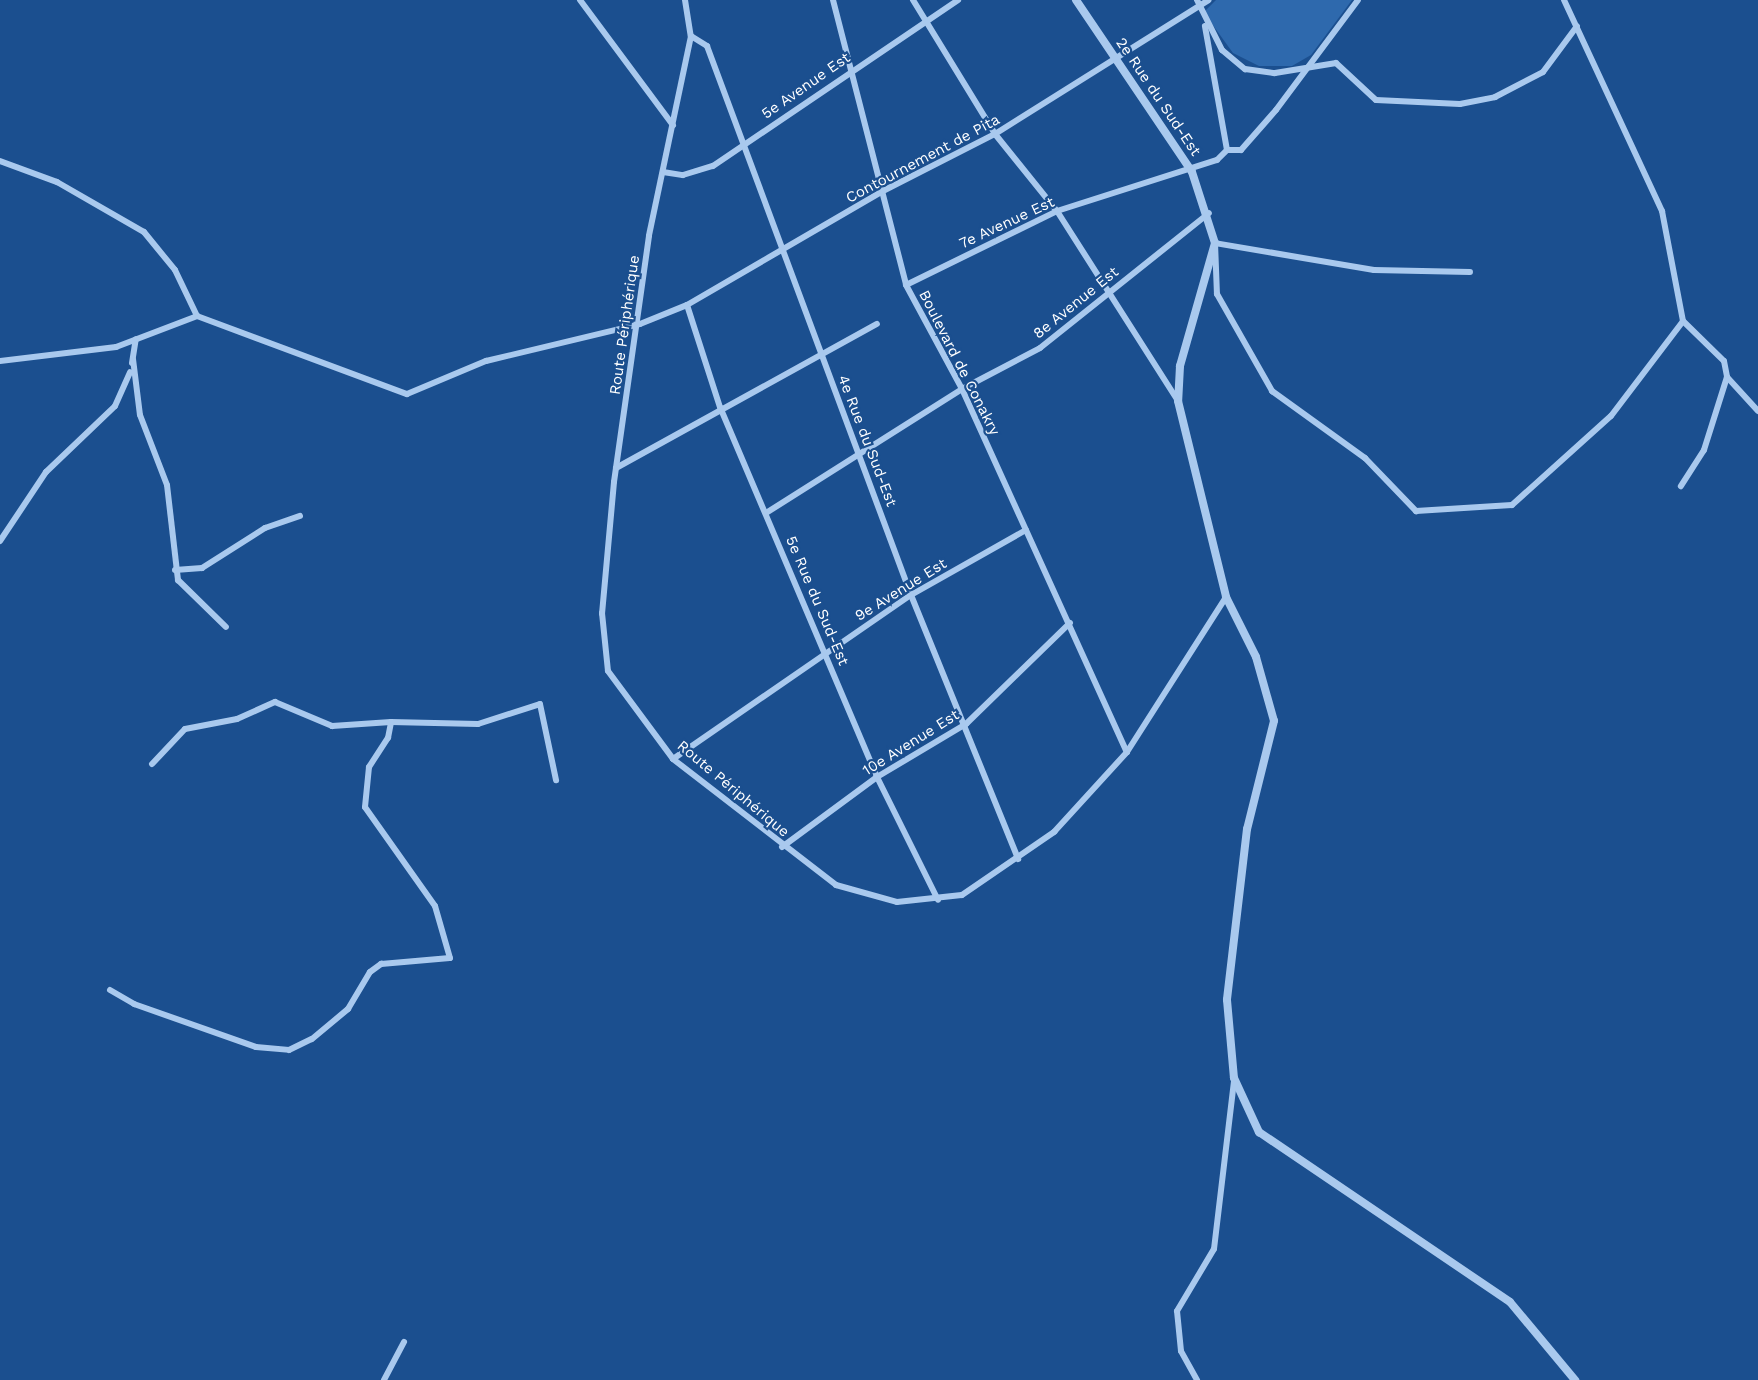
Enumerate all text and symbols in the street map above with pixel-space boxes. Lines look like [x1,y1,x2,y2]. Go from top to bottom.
street label: 2e Rue du Sud-Est [1112,34,1204,160]
street label: 5e Avenue Est [758,49,854,123]
street label: Contournement de Pita [843,111,1003,207]
street label: 7e Avenue Est [956,193,1058,253]
street label: Route Périphérique [606,254,644,396]
street label: 8e Avenue Est [1030,263,1122,343]
street label: Boulevard de Conakry [915,288,1003,438]
street label: 4e Rue du Sud-Est [834,373,900,509]
street label: 5e Rue du Sud-Est [782,534,852,668]
street label: 9e Avenue Est [852,555,950,625]
street label: 10e Avenue Est [859,706,963,780]
street label: Route Périphérique [673,737,793,841]

